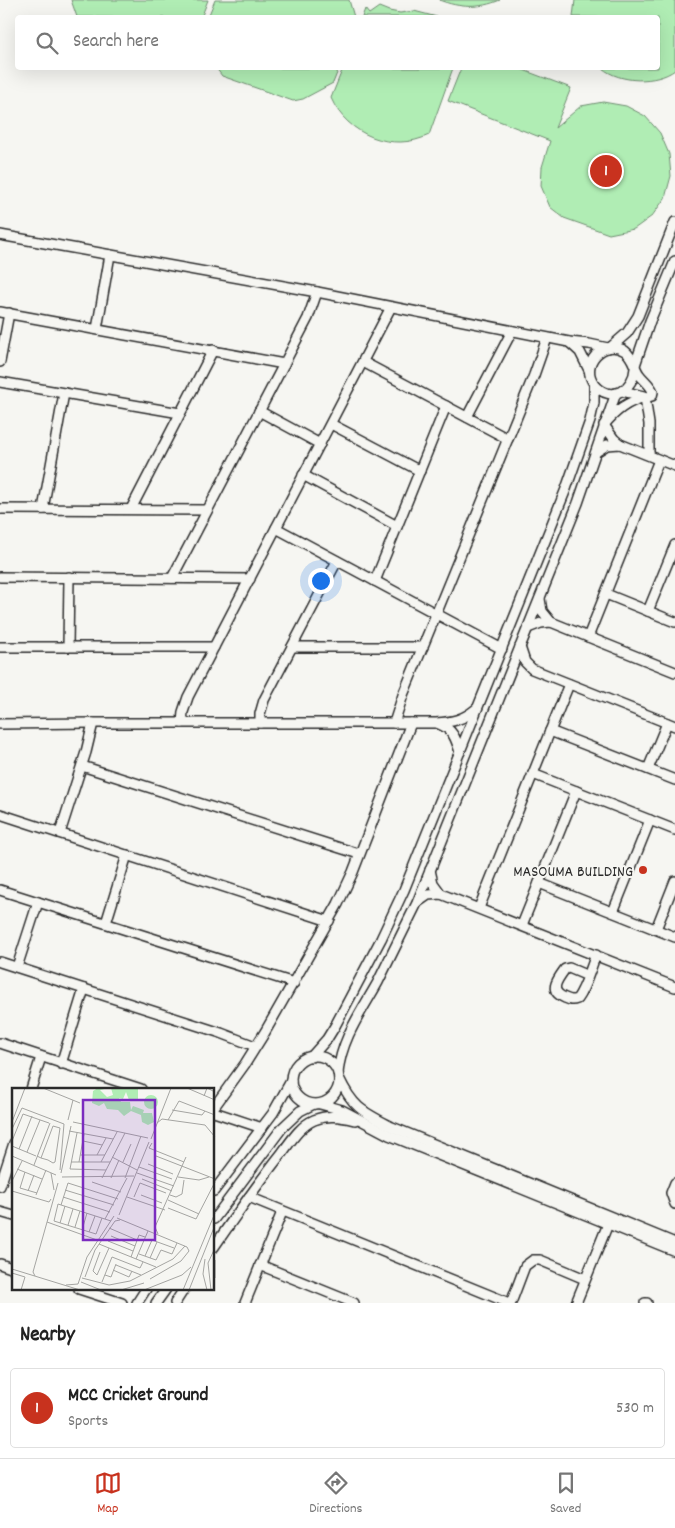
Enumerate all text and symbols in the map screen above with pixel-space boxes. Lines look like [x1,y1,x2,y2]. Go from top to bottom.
search box [15,15,660,70]
icon: search [33,29,61,57]
text: Search here [73,29,159,56]
pin: 1 [590,152,622,190]
your location [308,568,334,594]
place label: MASOUMA BUILDING [513,861,633,884]
marker: MASOUMA BUILDING [637,864,649,876]
inset map [12,1088,215,1290]
text: Nearby [20,1321,75,1351]
text: MCC Cricket Ground [68,1383,208,1410]
text: 1 [35,1397,39,1420]
text: 530 m [616,1397,654,1420]
text: Sports [68,1410,108,1433]
tab: Map [94,1469,122,1519]
tab: Directions [309,1469,362,1519]
tab: Saved [550,1469,581,1519]

